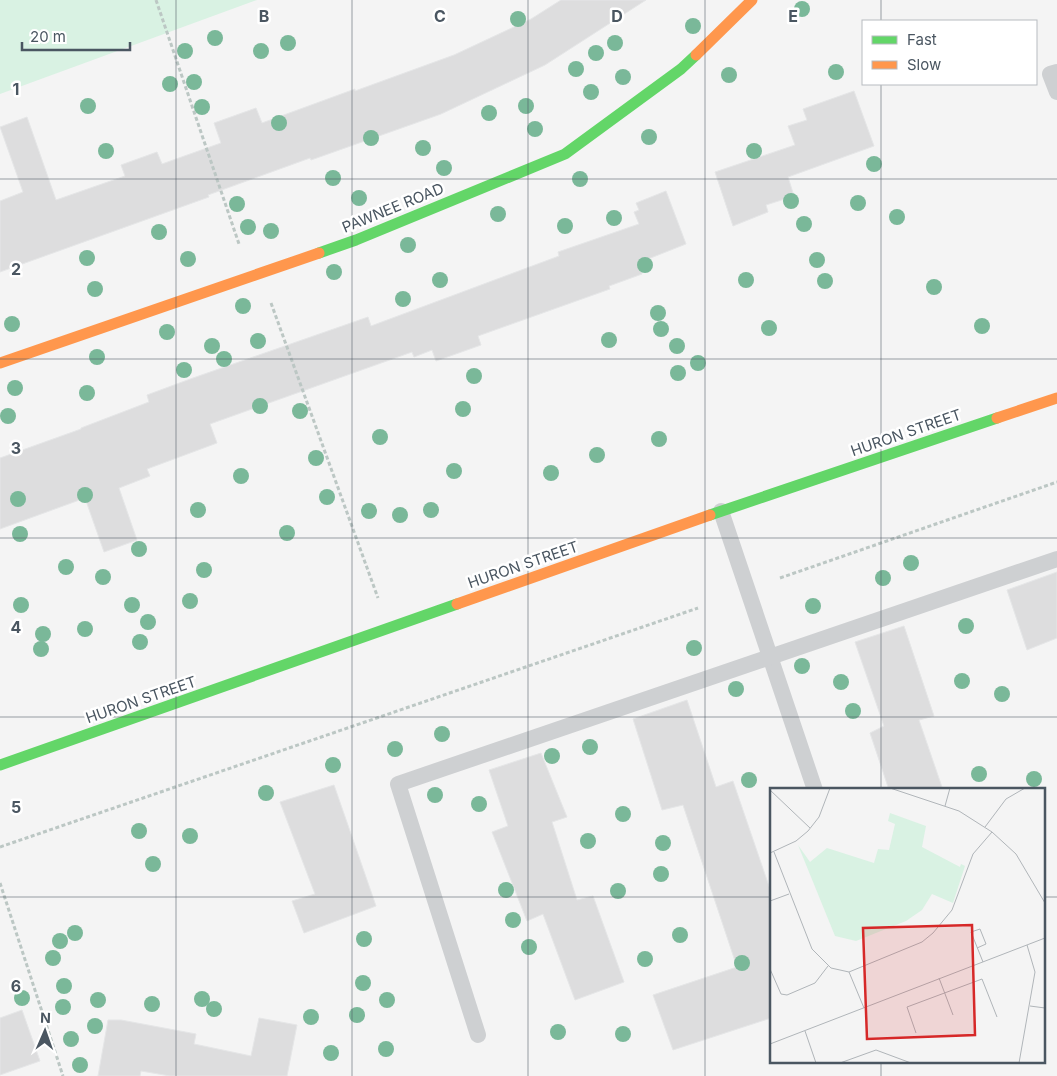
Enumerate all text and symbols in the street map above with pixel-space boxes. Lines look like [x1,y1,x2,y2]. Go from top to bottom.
text: B [259,6,269,26]
text: C [434,6,446,26]
text: D [611,6,623,26]
text: E [788,6,798,26]
scale bar [22,20,130,52]
legend [862,20,1037,85]
text: 20 m [30,27,66,46]
text: Fast [907,30,937,49]
text: Slow [907,55,941,74]
text: 1 [13,79,19,99]
street label: PAWNEE ROAD [339,178,446,237]
text: 2 [11,259,21,279]
street label: HURON STREET [848,405,964,460]
text: 3 [11,438,21,458]
street label: HURON STREET [465,537,581,592]
text: 4 [11,617,22,637]
street label: HURON STREET [83,672,199,727]
inset map [770,788,1044,1064]
text: 5 [11,797,21,817]
text: 6 [11,976,21,996]
north arrow [20,1006,70,1056]
text: N [40,1009,51,1026]

